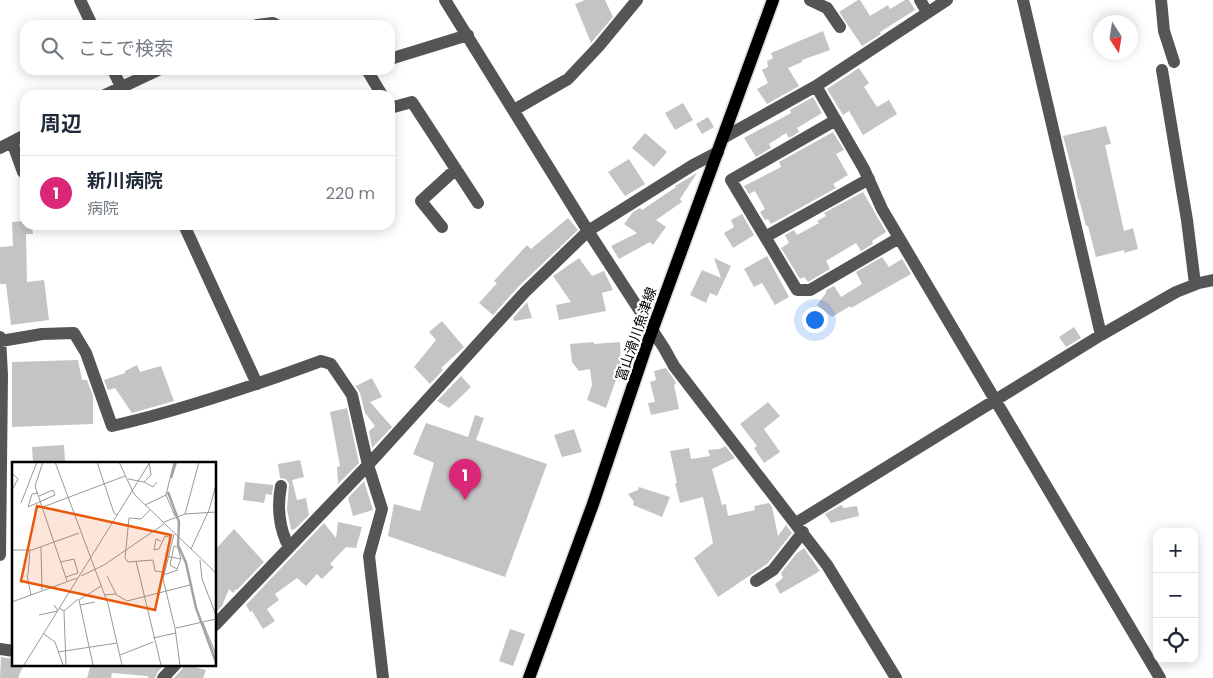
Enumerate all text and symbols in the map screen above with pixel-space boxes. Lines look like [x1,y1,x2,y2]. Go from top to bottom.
north arrow [1093,15,1138,60]
search box [20,20,395,75]
icon: search [38,34,66,62]
text: ここで検索 [78,35,173,62]
text: 周辺 [40,109,82,138]
text: 新川病院 [87,167,163,194]
text: 1 [53,182,59,205]
text: 220 m [326,182,375,205]
text: 病院 [87,197,119,220]
street label: 富山滑川魚津線 [611,284,661,384]
your location [802,307,828,333]
pin: 1 [449,459,481,500]
inset map [12,462,216,666]
map controls [1153,528,1198,663]
button: + [1153,528,1198,573]
button: − [1153,573,1198,618]
button: locate [1153,618,1198,663]

